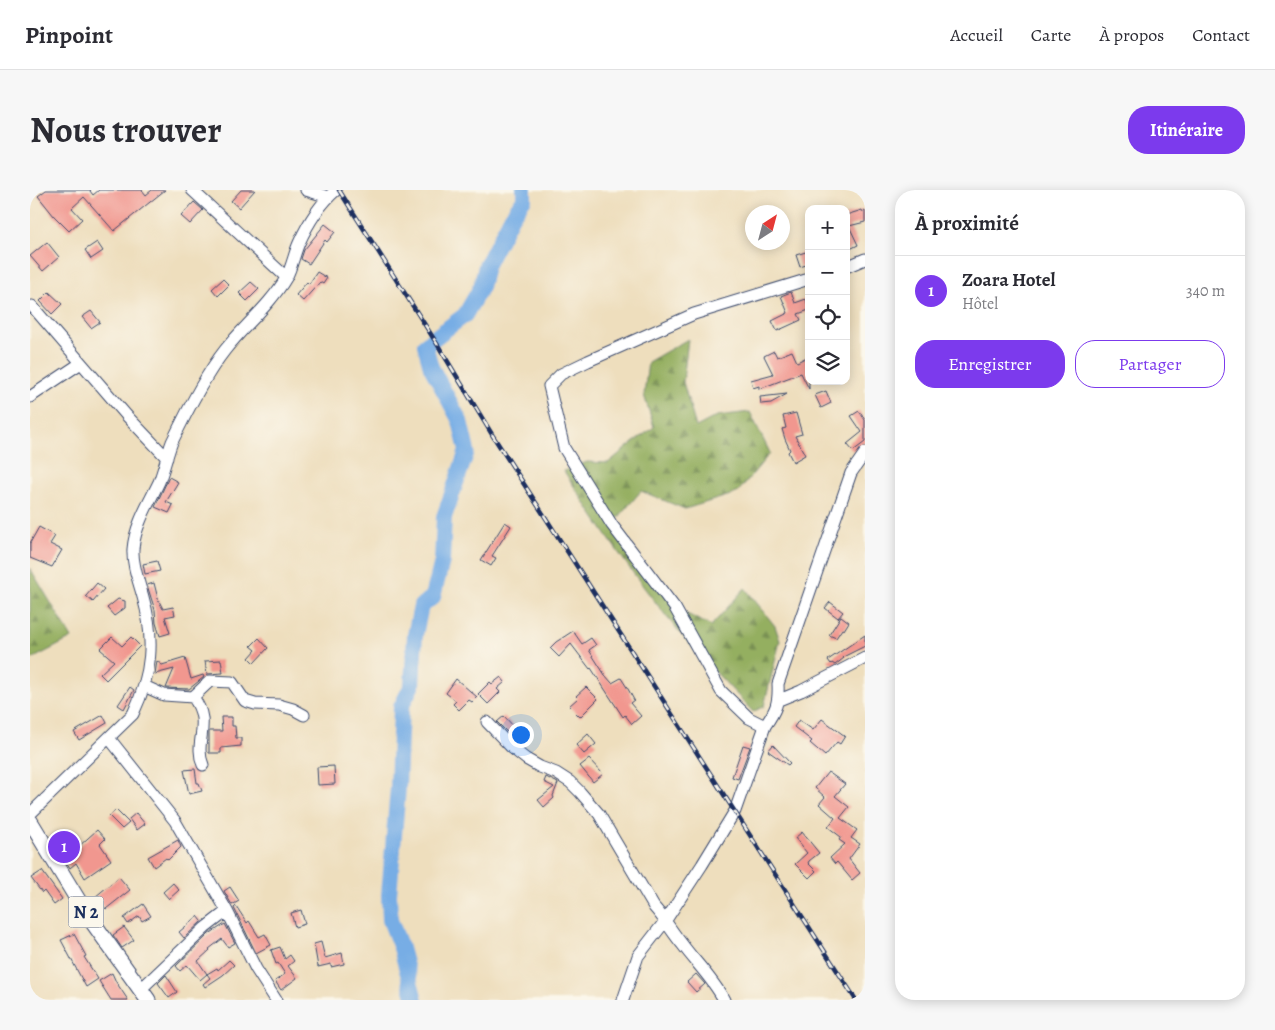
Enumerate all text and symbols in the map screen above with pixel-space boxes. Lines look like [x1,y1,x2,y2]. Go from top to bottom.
text: Pinpoint [25,19,113,51]
text: Accueil [950,23,1003,47]
text: Carte [1031,23,1071,47]
text: À propos [1099,23,1164,47]
text: Contact [1192,23,1250,47]
text: Nous trouver [30,106,222,154]
button: Itinéraire [1128,106,1245,154]
north arrow [745,205,790,250]
map controls [805,205,850,385]
button: + [805,205,850,250]
text: À proximité [915,209,1019,237]
button: − [805,250,850,295]
text: Zoara Hotel [962,267,1056,293]
text: 1 [928,280,934,302]
text: 340 m [1186,280,1225,302]
text: Hôtel [962,293,998,315]
button: locate [805,295,850,340]
button: layers [805,340,850,385]
button: Enregistrer [915,340,1065,388]
button: Partager [1075,340,1225,388]
your location [508,722,534,748]
pin: 1 [48,828,80,866]
road number: N 2 [68,896,104,928]

